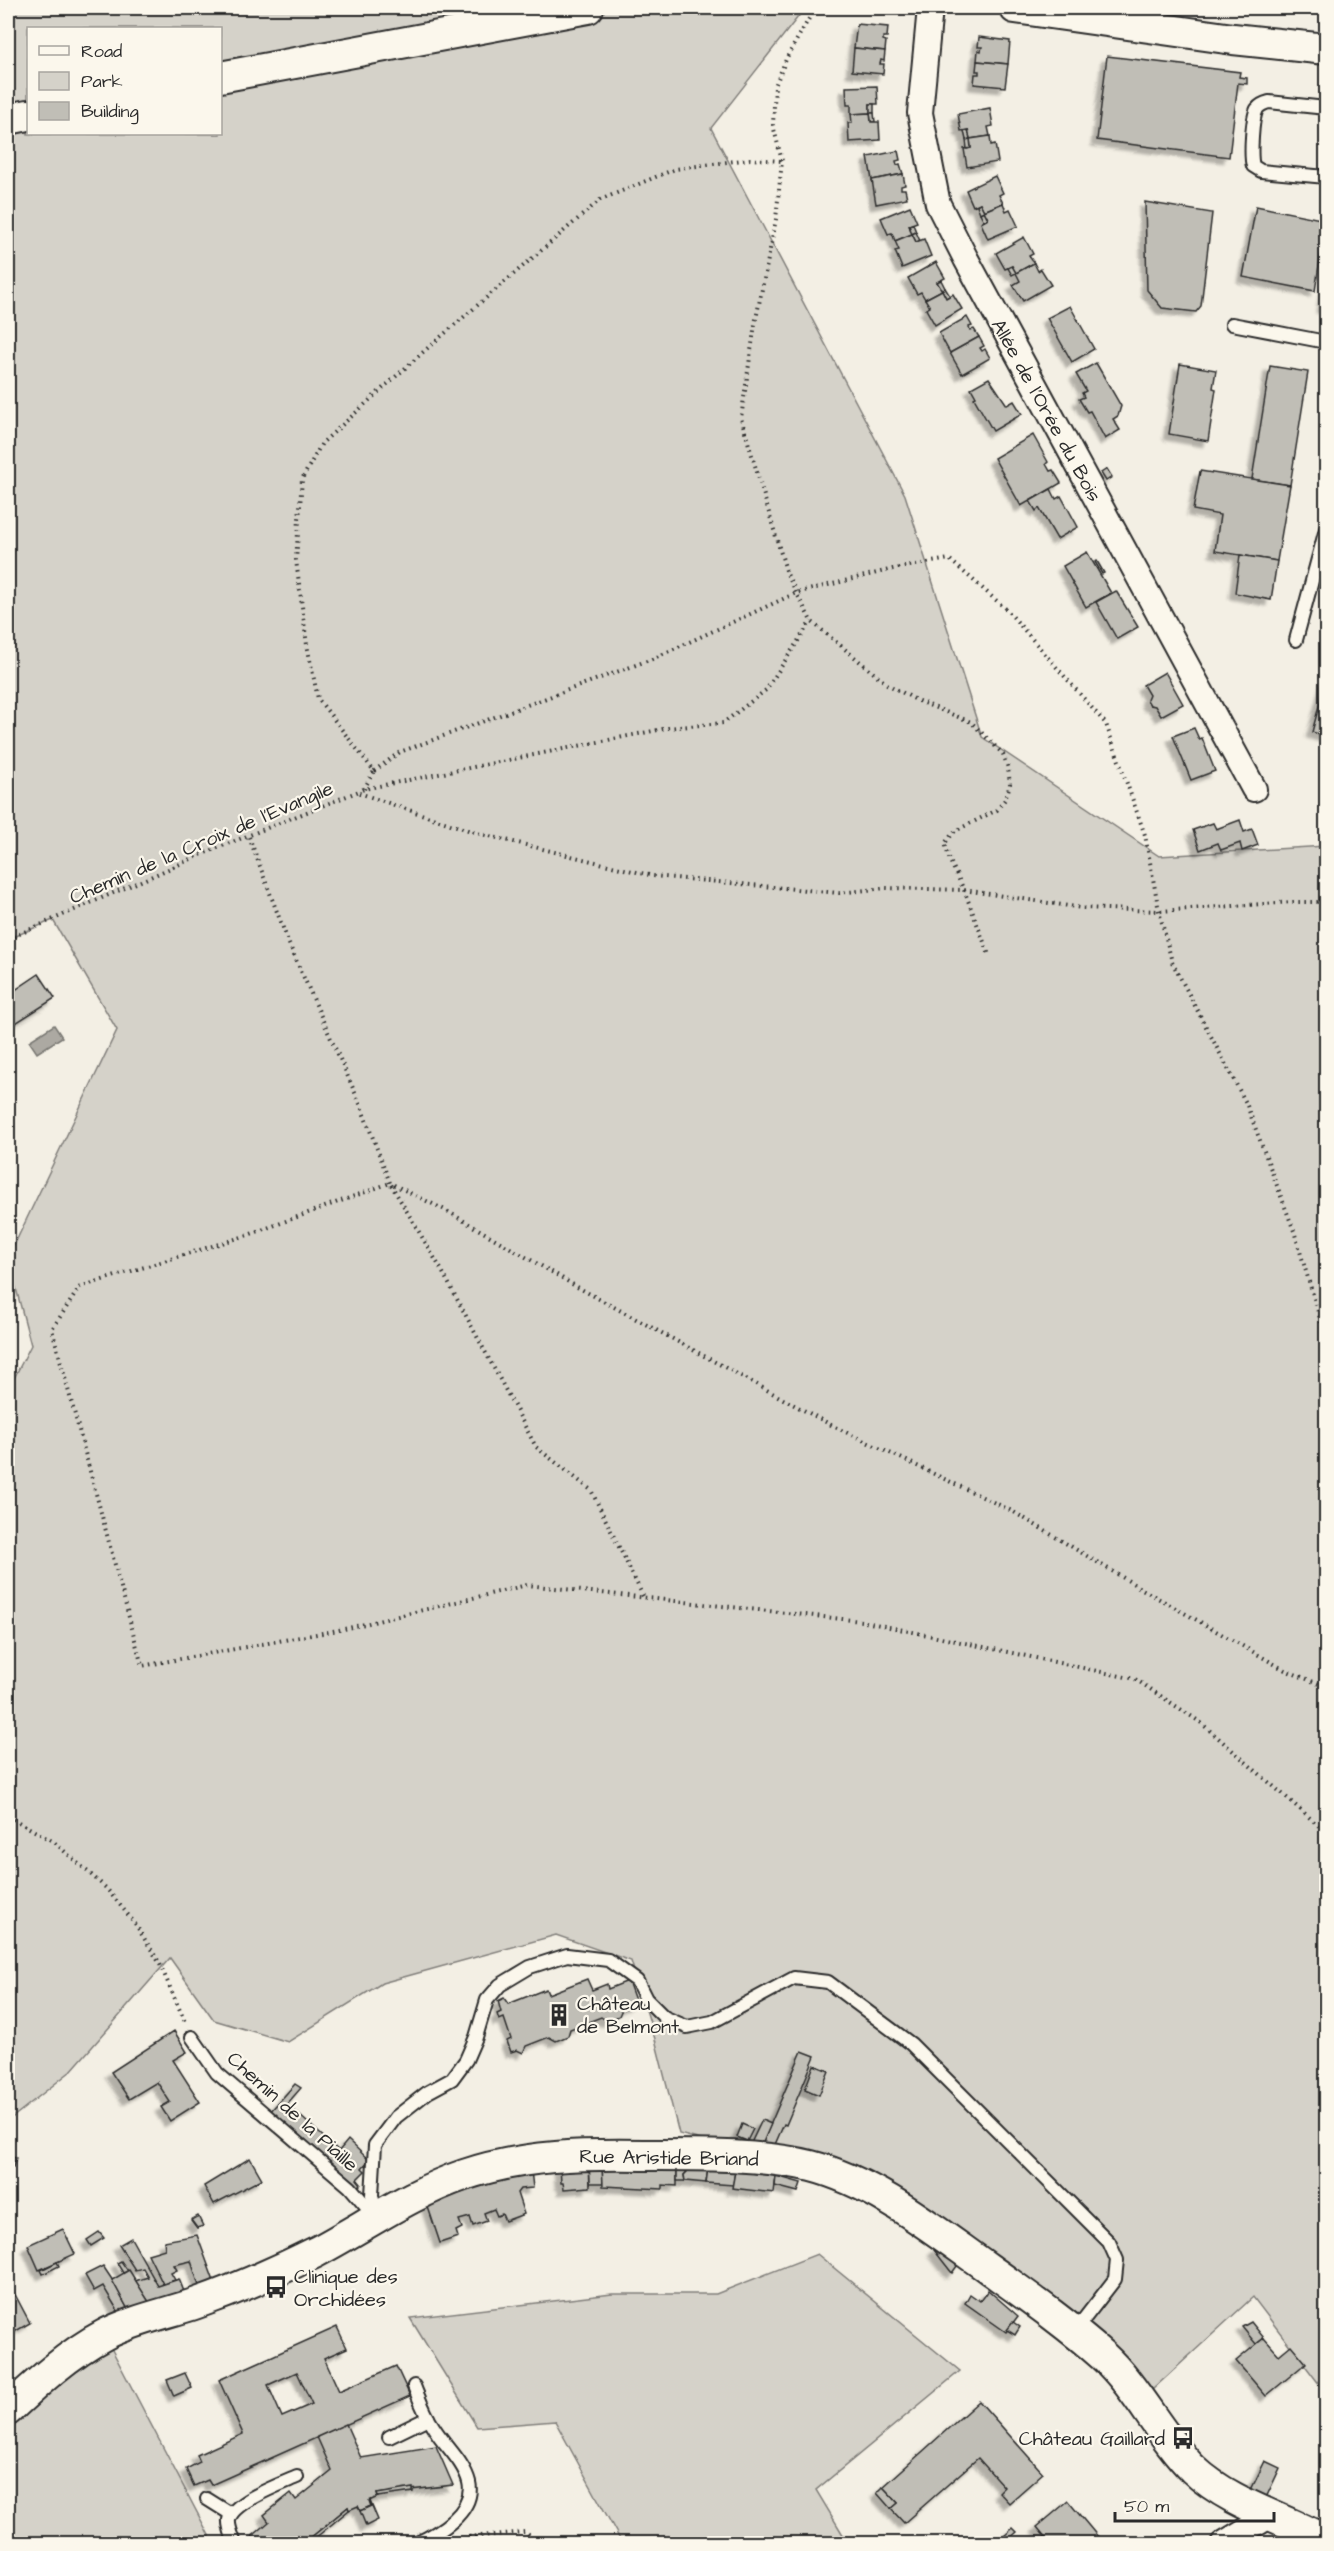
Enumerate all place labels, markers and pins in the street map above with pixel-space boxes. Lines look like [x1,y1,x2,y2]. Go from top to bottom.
place label: Château de Belmont [577,1990,679,2041]
building icon: Château de Belmont [546,2002,572,2028]
place label: Clinique des Orchidées [294,2263,398,2314]
bus stop icon: Clinique des Orchidées [263,2274,289,2300]
place label: Château Gaillard [1019,2425,1165,2453]
bus stop icon: Château Gaillard [1170,2425,1196,2451]

